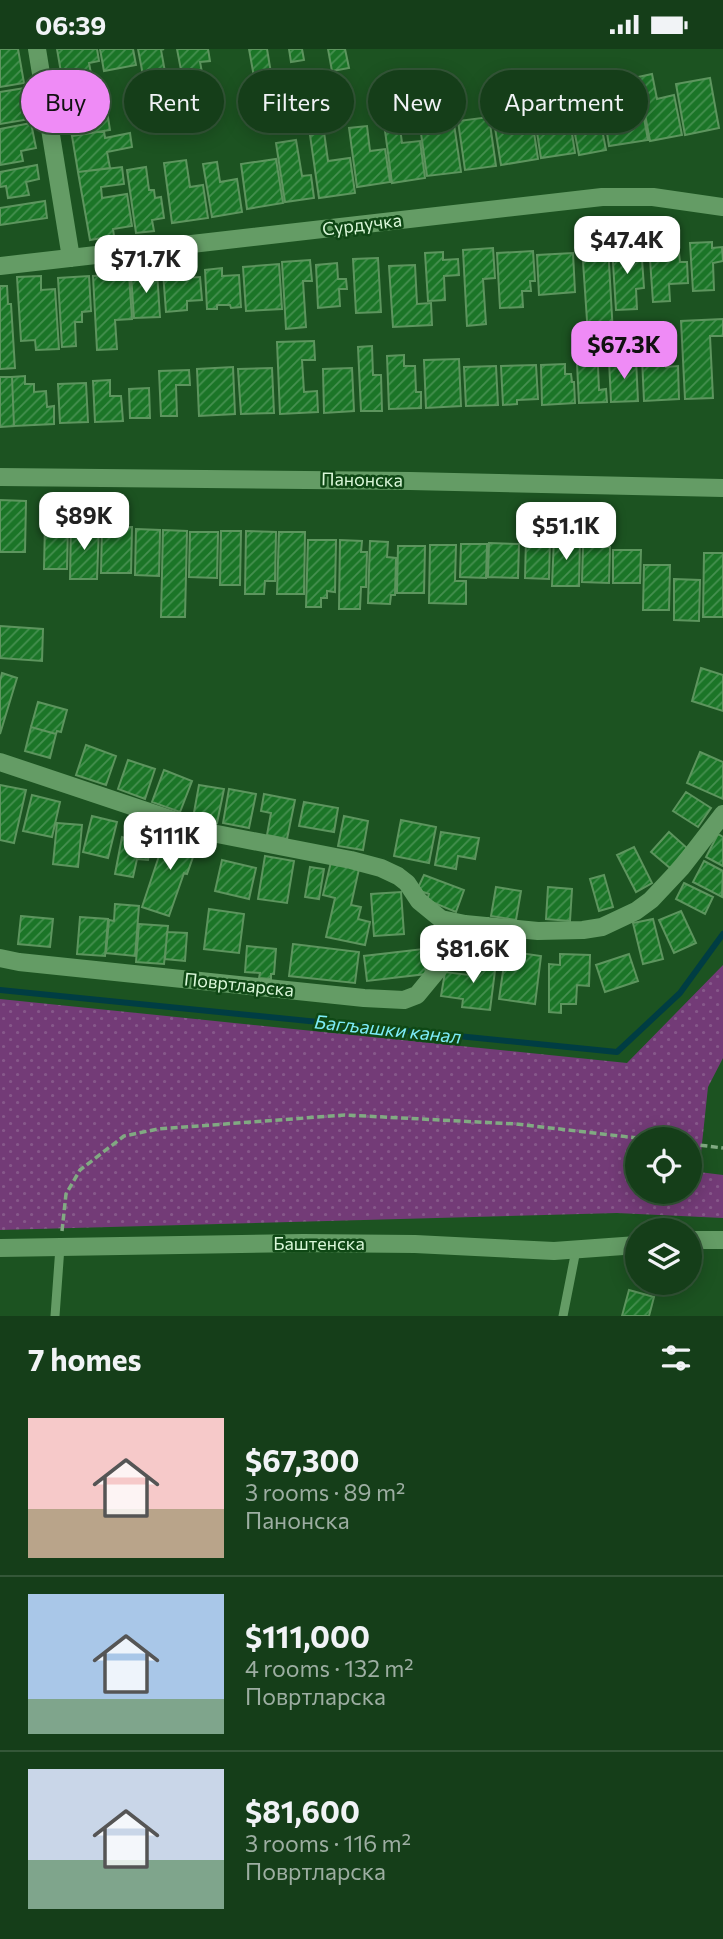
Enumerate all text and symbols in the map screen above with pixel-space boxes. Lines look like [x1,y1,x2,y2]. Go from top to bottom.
text: 06:39 [35,9,106,40]
chip: Buy [21,70,110,133]
chip: Rent [124,70,224,133]
chip: Filters [238,70,354,133]
chip: New [368,70,466,133]
chip: Apartment [480,70,648,133]
street label: Сурдучка [321,208,403,240]
pin: $47.4K [570,217,684,276]
text: $47.4K [590,225,664,253]
pin: $71.7K [89,236,203,295]
text: $71.7K [111,244,181,272]
pin: $67.3K [567,321,681,381]
text: $67.3K [587,330,661,358]
street label: Панонска [321,467,403,491]
pin: $89K [43,493,125,552]
text: $89K [55,501,113,529]
pin: $51.1K [509,503,623,562]
text: $51.1K [532,511,600,539]
pin: $111K [121,813,219,872]
text: $111K [140,821,200,849]
pin: $81.6K [416,925,530,985]
text: $81.6K [436,934,510,962]
street label: Повртларска [183,967,295,1001]
water label: Багљашки канал [313,1009,463,1048]
map controls [625,1127,702,1295]
button: locate [625,1127,702,1204]
button: layers [625,1218,702,1295]
street label: Баштенска [273,1232,365,1254]
icon: filters [657,1339,695,1377]
text: 7 homes [28,1340,141,1377]
text: $67,300 [245,1441,359,1478]
icon: home [84,1446,168,1530]
text: 3 rooms · 89 m² [245,1478,405,1506]
text: Панонска [245,1506,350,1534]
text: $111,000 [245,1617,370,1654]
icon: home [84,1622,168,1706]
text: 4 rooms · 132 m² [245,1654,414,1682]
text: Повртларска [245,1682,386,1710]
text: $81,600 [245,1792,360,1829]
icon: home [84,1797,168,1881]
text: 3 rooms · 116 m² [245,1829,411,1857]
text: Повртларска [245,1857,386,1885]

